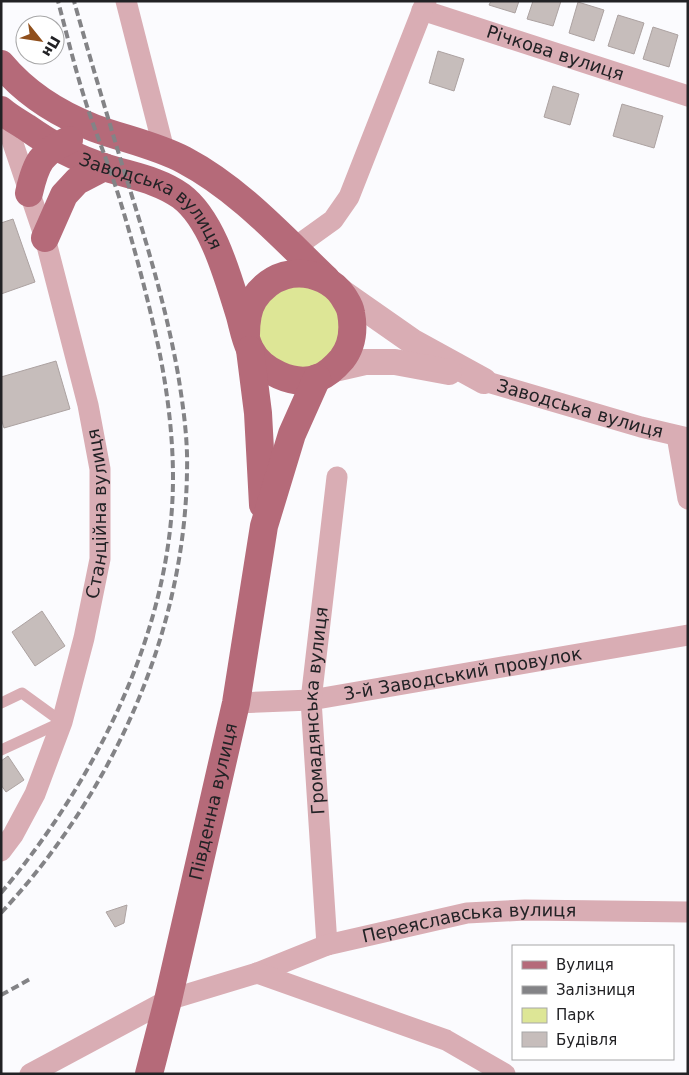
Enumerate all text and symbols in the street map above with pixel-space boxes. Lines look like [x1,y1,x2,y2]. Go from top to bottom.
north arrow [15,15,65,65]
street label: Річкова вулиця [484,21,627,85]
text: Пн [39,33,64,60]
street label: Заводська вулиця [76,148,227,252]
street label: Заводська вулиця [494,374,666,442]
street label: Станційна вулиця [81,427,111,601]
street label: Громадянська вулиця [300,605,332,815]
street label: 3-й Заводський провулок [342,642,584,704]
street label: Південна вулиця [185,721,241,882]
street label: Переяславська вулиця [360,899,576,947]
legend [512,945,674,1060]
text: Вулиця [556,956,614,974]
text: Залізниця [556,981,635,999]
text: Парк [556,1006,595,1024]
text: Будівля [556,1031,617,1049]

